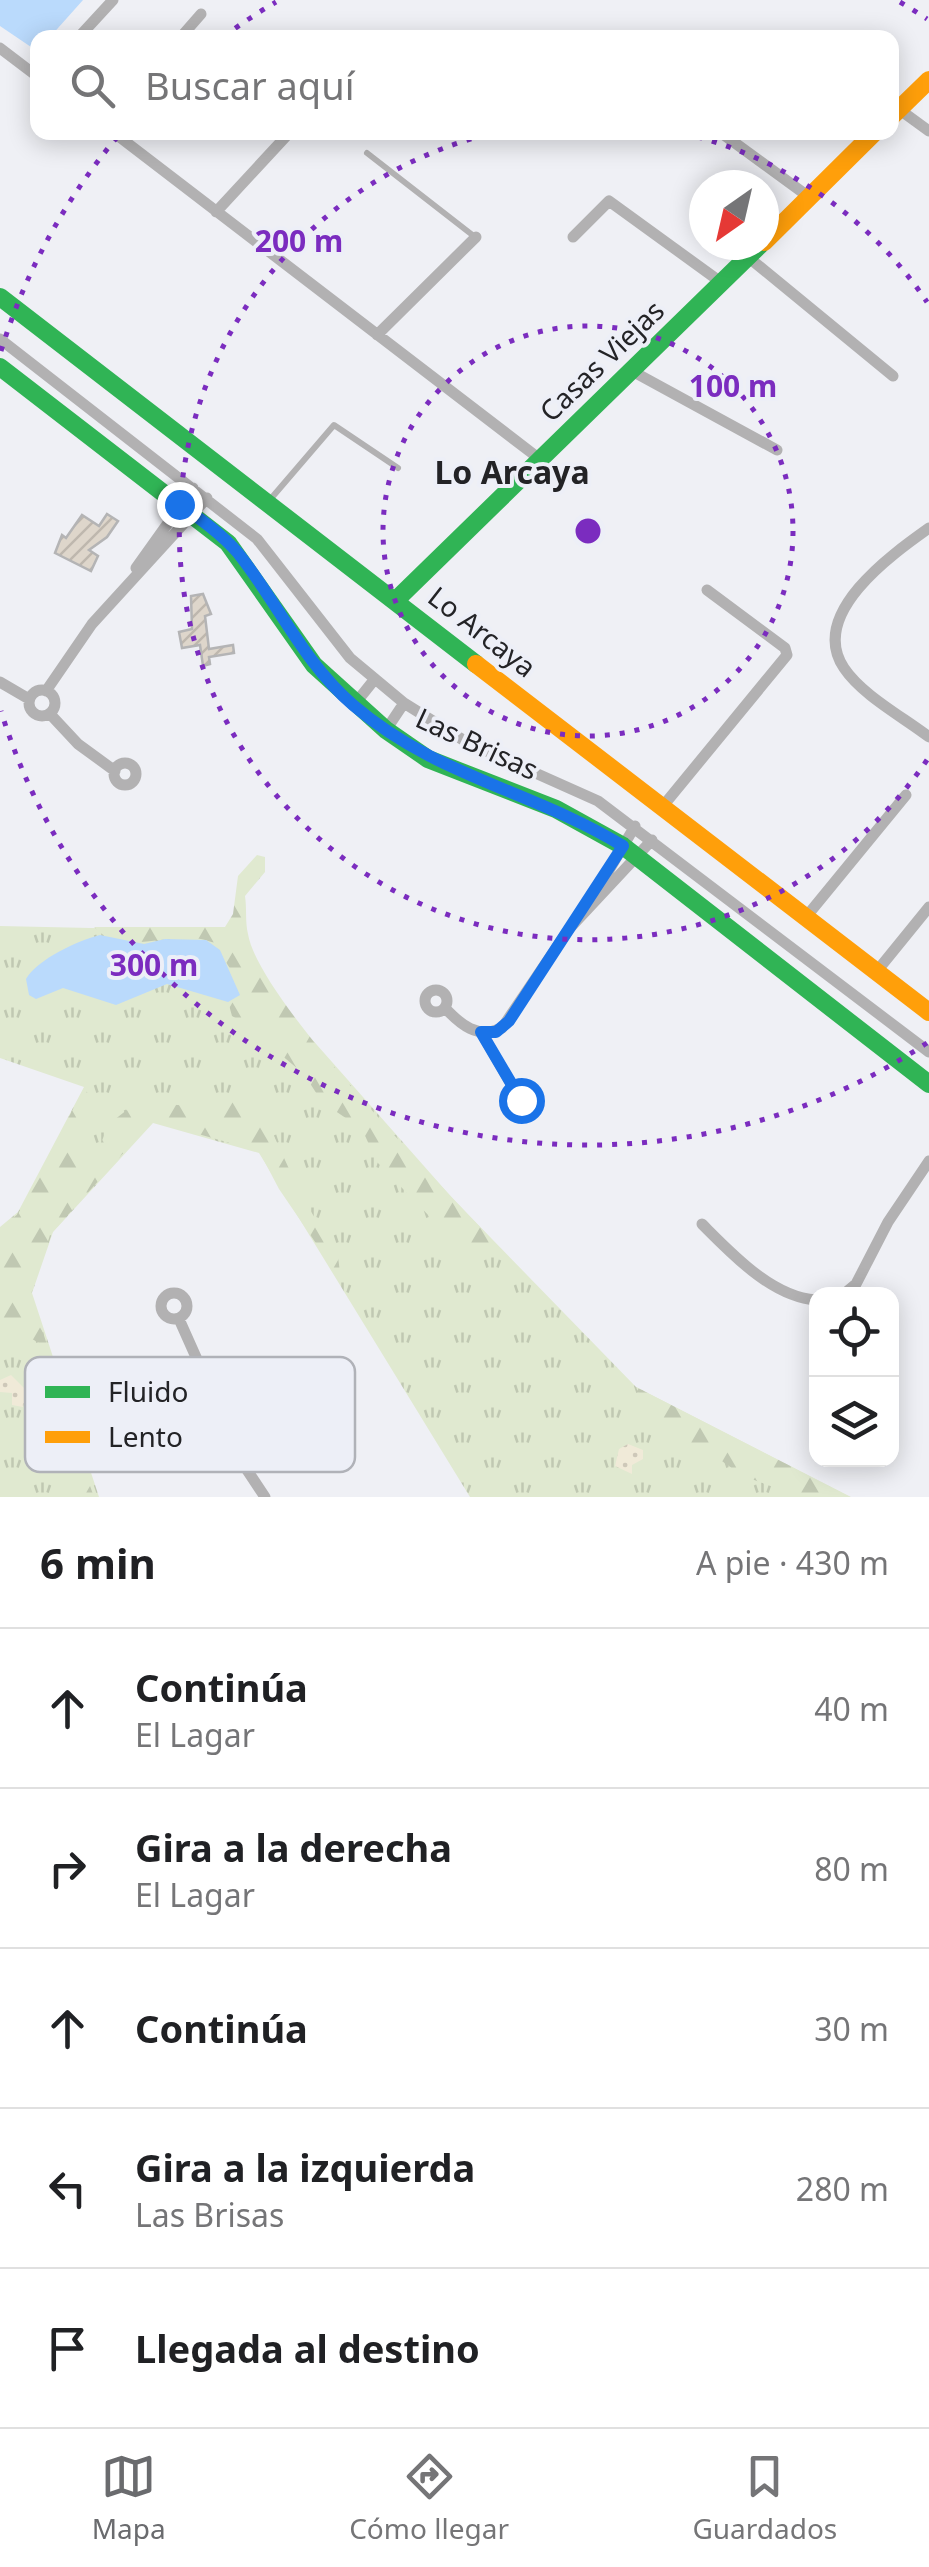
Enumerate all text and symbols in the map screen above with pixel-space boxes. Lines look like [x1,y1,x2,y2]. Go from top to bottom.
search box [30,30,899,140]
icon: search [65,58,120,113]
text: Buscar aquí [145,59,355,111]
north arrow [689,170,779,260]
text: 200 m [255,220,343,261]
street label: Casas Viejas [531,291,672,429]
text: 100 m [689,365,777,406]
district label: Lo Arcaya [434,450,590,493]
route end [157,482,203,528]
centre of rings [570,513,606,549]
street label: Lo Arcaya [421,577,544,685]
street label: Las Brisas [410,698,545,788]
text: 300 m [110,944,198,985]
route start [499,1078,545,1124]
map controls [809,1287,899,1467]
button: locate [809,1287,899,1377]
legend [25,1357,355,1472]
text: Fluido [108,1372,188,1410]
button: layers [809,1377,899,1467]
text: Lento [108,1417,183,1455]
text: 6 min [40,1534,156,1591]
text: A pie · 430 m [696,1541,889,1584]
text: Continúa [135,1661,308,1713]
icon: ahead [40,1681,95,1736]
text: 40 m [814,1687,889,1730]
text: El Lagar [135,1713,255,1756]
text: Gira a la derecha [135,1821,452,1873]
icon: right [40,1841,95,1896]
text: 80 m [814,1847,889,1890]
text: El Lagar [135,1873,255,1916]
icon: ahead [40,2001,95,2056]
text: Continúa [135,2002,308,2054]
text: 30 m [814,2007,889,2050]
text: Gira a la izquierda [135,2141,475,2193]
icon: left [40,2161,95,2216]
text: 280 m [796,2167,889,2210]
text: Las Brisas [135,2193,284,2236]
icon: arrive [40,2321,95,2376]
text: Llegada al destino [135,2322,480,2374]
tab: Mapa [92,2449,166,2547]
tab: Cómo llegar [349,2449,509,2547]
tab: Guardados [692,2449,837,2547]

